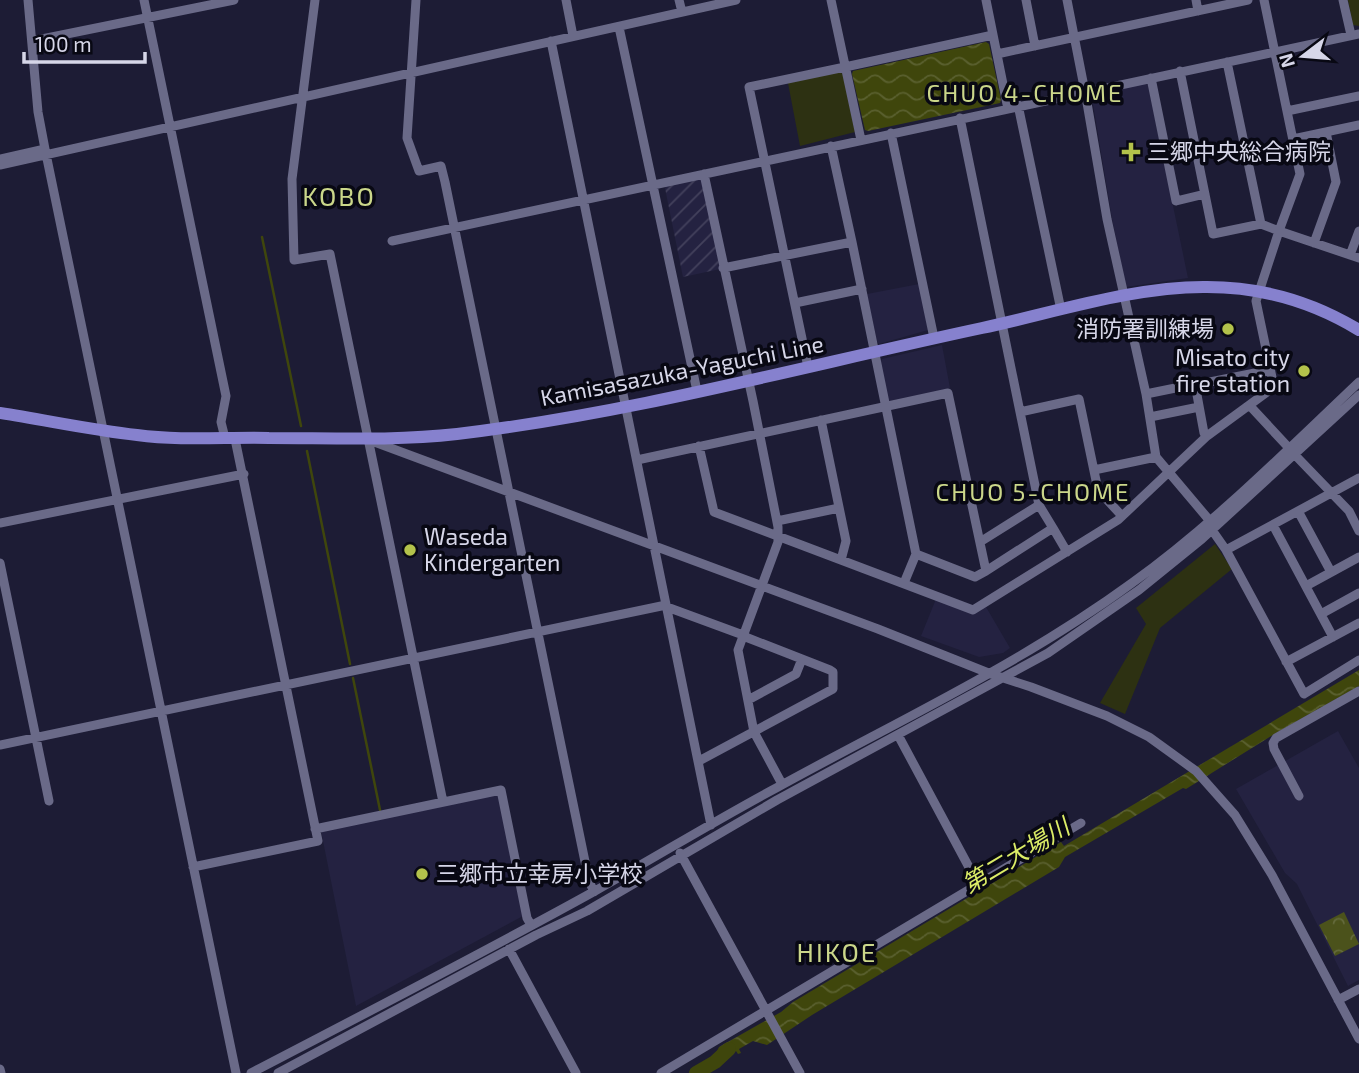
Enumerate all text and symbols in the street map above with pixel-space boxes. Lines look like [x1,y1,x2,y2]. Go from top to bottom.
scale bar [24,21,145,65]
north arrow [1268,21,1338,91]
text: 100 m [35,31,92,56]
text: N [1273,51,1299,71]
district label: CHUO 4-CHOME [927,78,1123,107]
place label: 三郷中央総合病院 [1147,137,1331,165]
marker: 三郷中央総合病院 [1121,142,1141,162]
district label: KOBO [302,180,376,211]
place label: 消防署訓練場 [1076,314,1214,342]
marker: 消防署訓練場 [1220,321,1236,337]
street label: Kamisasazuka-Yaguchi Line [538,329,826,411]
place label: Misato city fire station [1175,343,1290,397]
marker: Misato city fire station [1296,363,1312,379]
district label: CHUO 5-CHOME [936,477,1130,506]
place label: Waseda Kindergarten [424,522,560,576]
marker: Waseda Kindergarten [402,542,418,558]
water label: 第二大場川 [956,810,1077,898]
place label: 三郷市立幸房小学校 [436,859,643,887]
marker: 三郷市立幸房小学校 [414,866,430,882]
district label: HIKOE [797,936,877,967]

